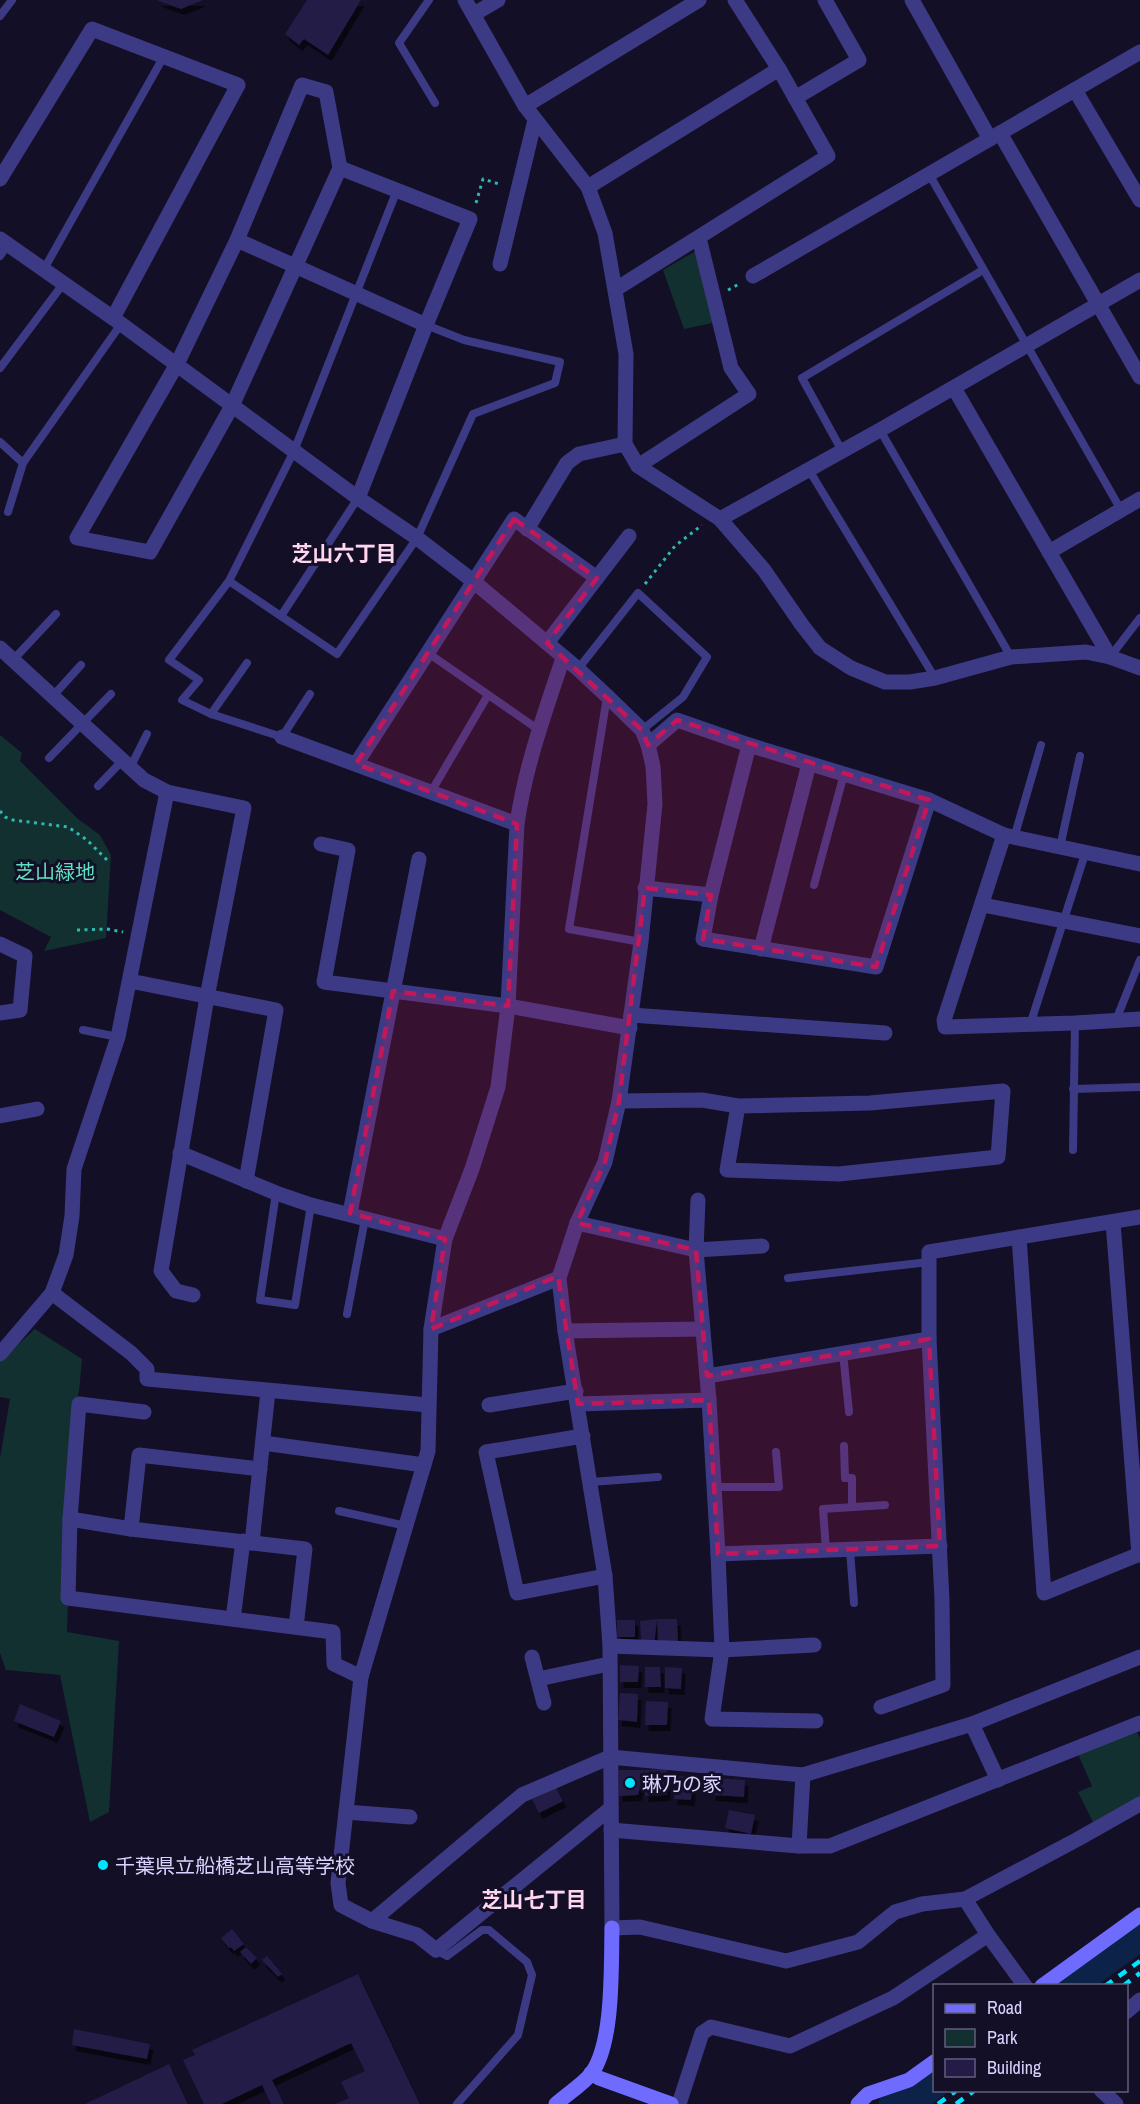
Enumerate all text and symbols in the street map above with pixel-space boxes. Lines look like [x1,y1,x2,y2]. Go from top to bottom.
district label: 芝山六丁目 [292,539,397,568]
park label: 芝山緑地 [15,858,95,885]
place label: 琳乃の家 [642,1770,722,1797]
marker: 琳乃の家 [623,1776,637,1790]
place label: 千葉県立船橋芝山高等学校 [115,1852,355,1879]
marker: 千葉県立船橋芝山高等学校 [96,1858,110,1872]
district label: 芝山七丁目 [482,1885,587,1914]
legend [933,1984,1128,2092]
text: Road [987,1995,1022,2020]
text: Park [987,2025,1018,2050]
text: Building [987,2055,1042,2080]

